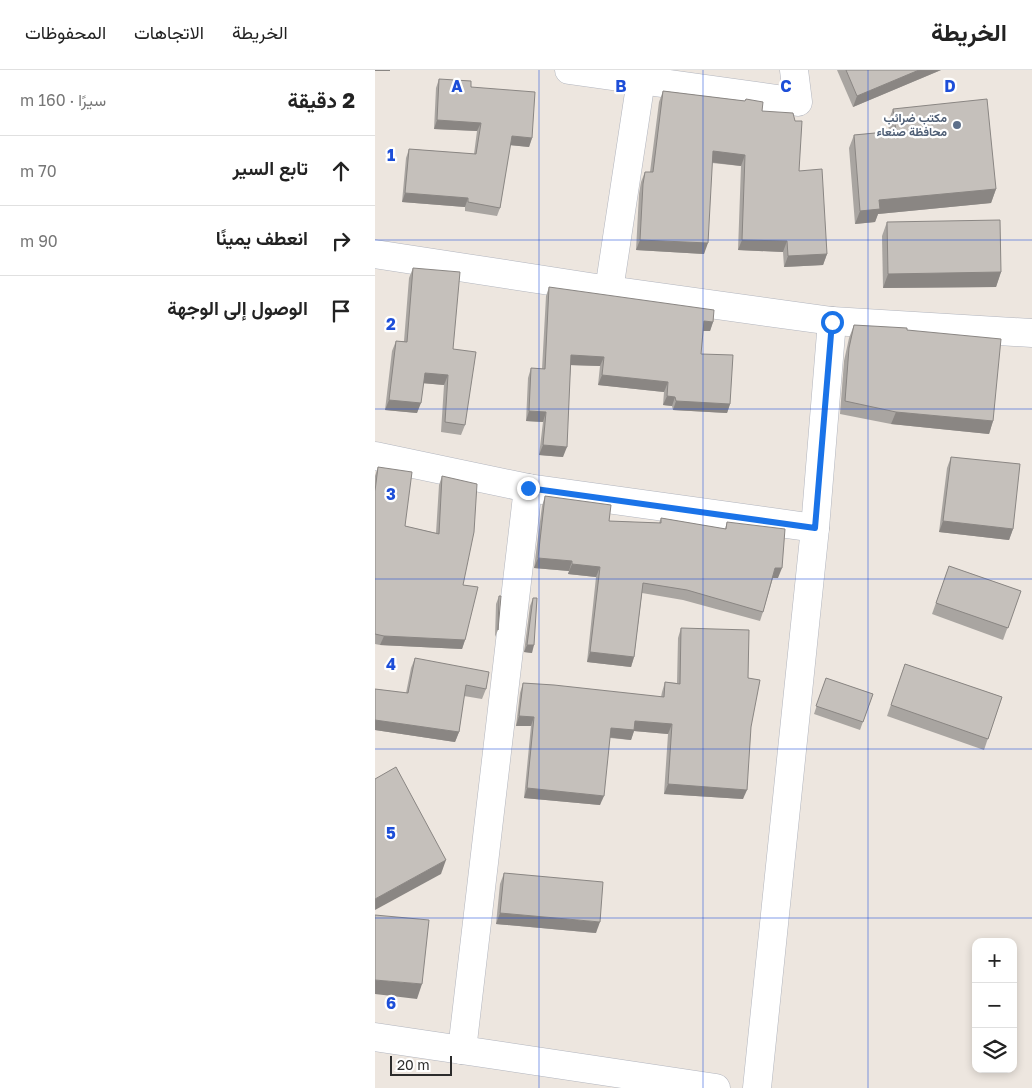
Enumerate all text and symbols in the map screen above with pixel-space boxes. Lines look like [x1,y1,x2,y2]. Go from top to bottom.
text: الخريطة [931,17,1007,46]
text: المحفوظات [25,21,106,43]
text: الاتجاهات [134,21,204,43]
text: الخريطة [232,21,288,43]
text: A [451,76,463,96]
text: B [615,76,627,96]
text: C [780,76,792,96]
text: D [944,76,956,96]
text: 2 دقيقة [287,87,355,113]
text: سيرًا · 160 m [20,90,106,110]
place label: مكتب ضرائب محافظة صنعاء [876,110,947,139]
marker: مكتب ضرائب محافظة صنعاء [951,119,963,131]
text: 1 [387,145,395,165]
text: تابع السير [232,156,308,179]
icon: ahead [327,157,355,185]
text: 70 m [20,161,57,181]
text: انعطف يمينًا [216,226,308,249]
icon: right [327,227,355,255]
text: 90 m [20,231,58,251]
text: الوصول إلى الوجهة [167,296,308,319]
icon: arrive [327,297,355,325]
route start [821,311,844,334]
text: 2 [386,314,396,334]
route end [517,477,540,500]
text: 3 [386,484,396,504]
text: 4 [386,654,396,674]
text: 5 [386,823,396,843]
map controls [972,938,1017,1073]
button: + [972,938,1017,983]
button: − [972,983,1017,1028]
text: 6 [386,993,396,1013]
button: layers [972,1028,1017,1073]
scale bar [390,1053,453,1076]
text: 20 m [397,1056,430,1073]

